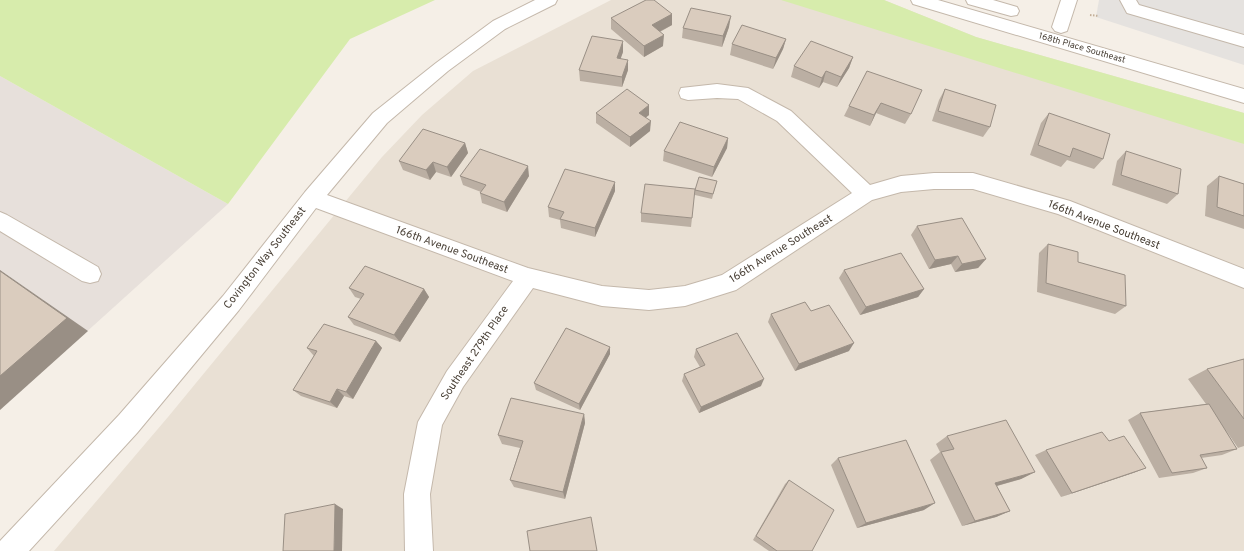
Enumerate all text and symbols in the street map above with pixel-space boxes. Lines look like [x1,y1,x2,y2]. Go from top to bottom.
street label: 168th Place Southeast [1037,30,1127,66]
street label: 166th Avenue Southeast [1046,197,1162,253]
street label: Covington Way Southeast [221,204,309,312]
street label: 166th Avenue Southeast [727,212,835,286]
street label: 166th Avenue Southeast [394,223,510,277]
street label: Southeast 279th Place [438,303,512,403]

